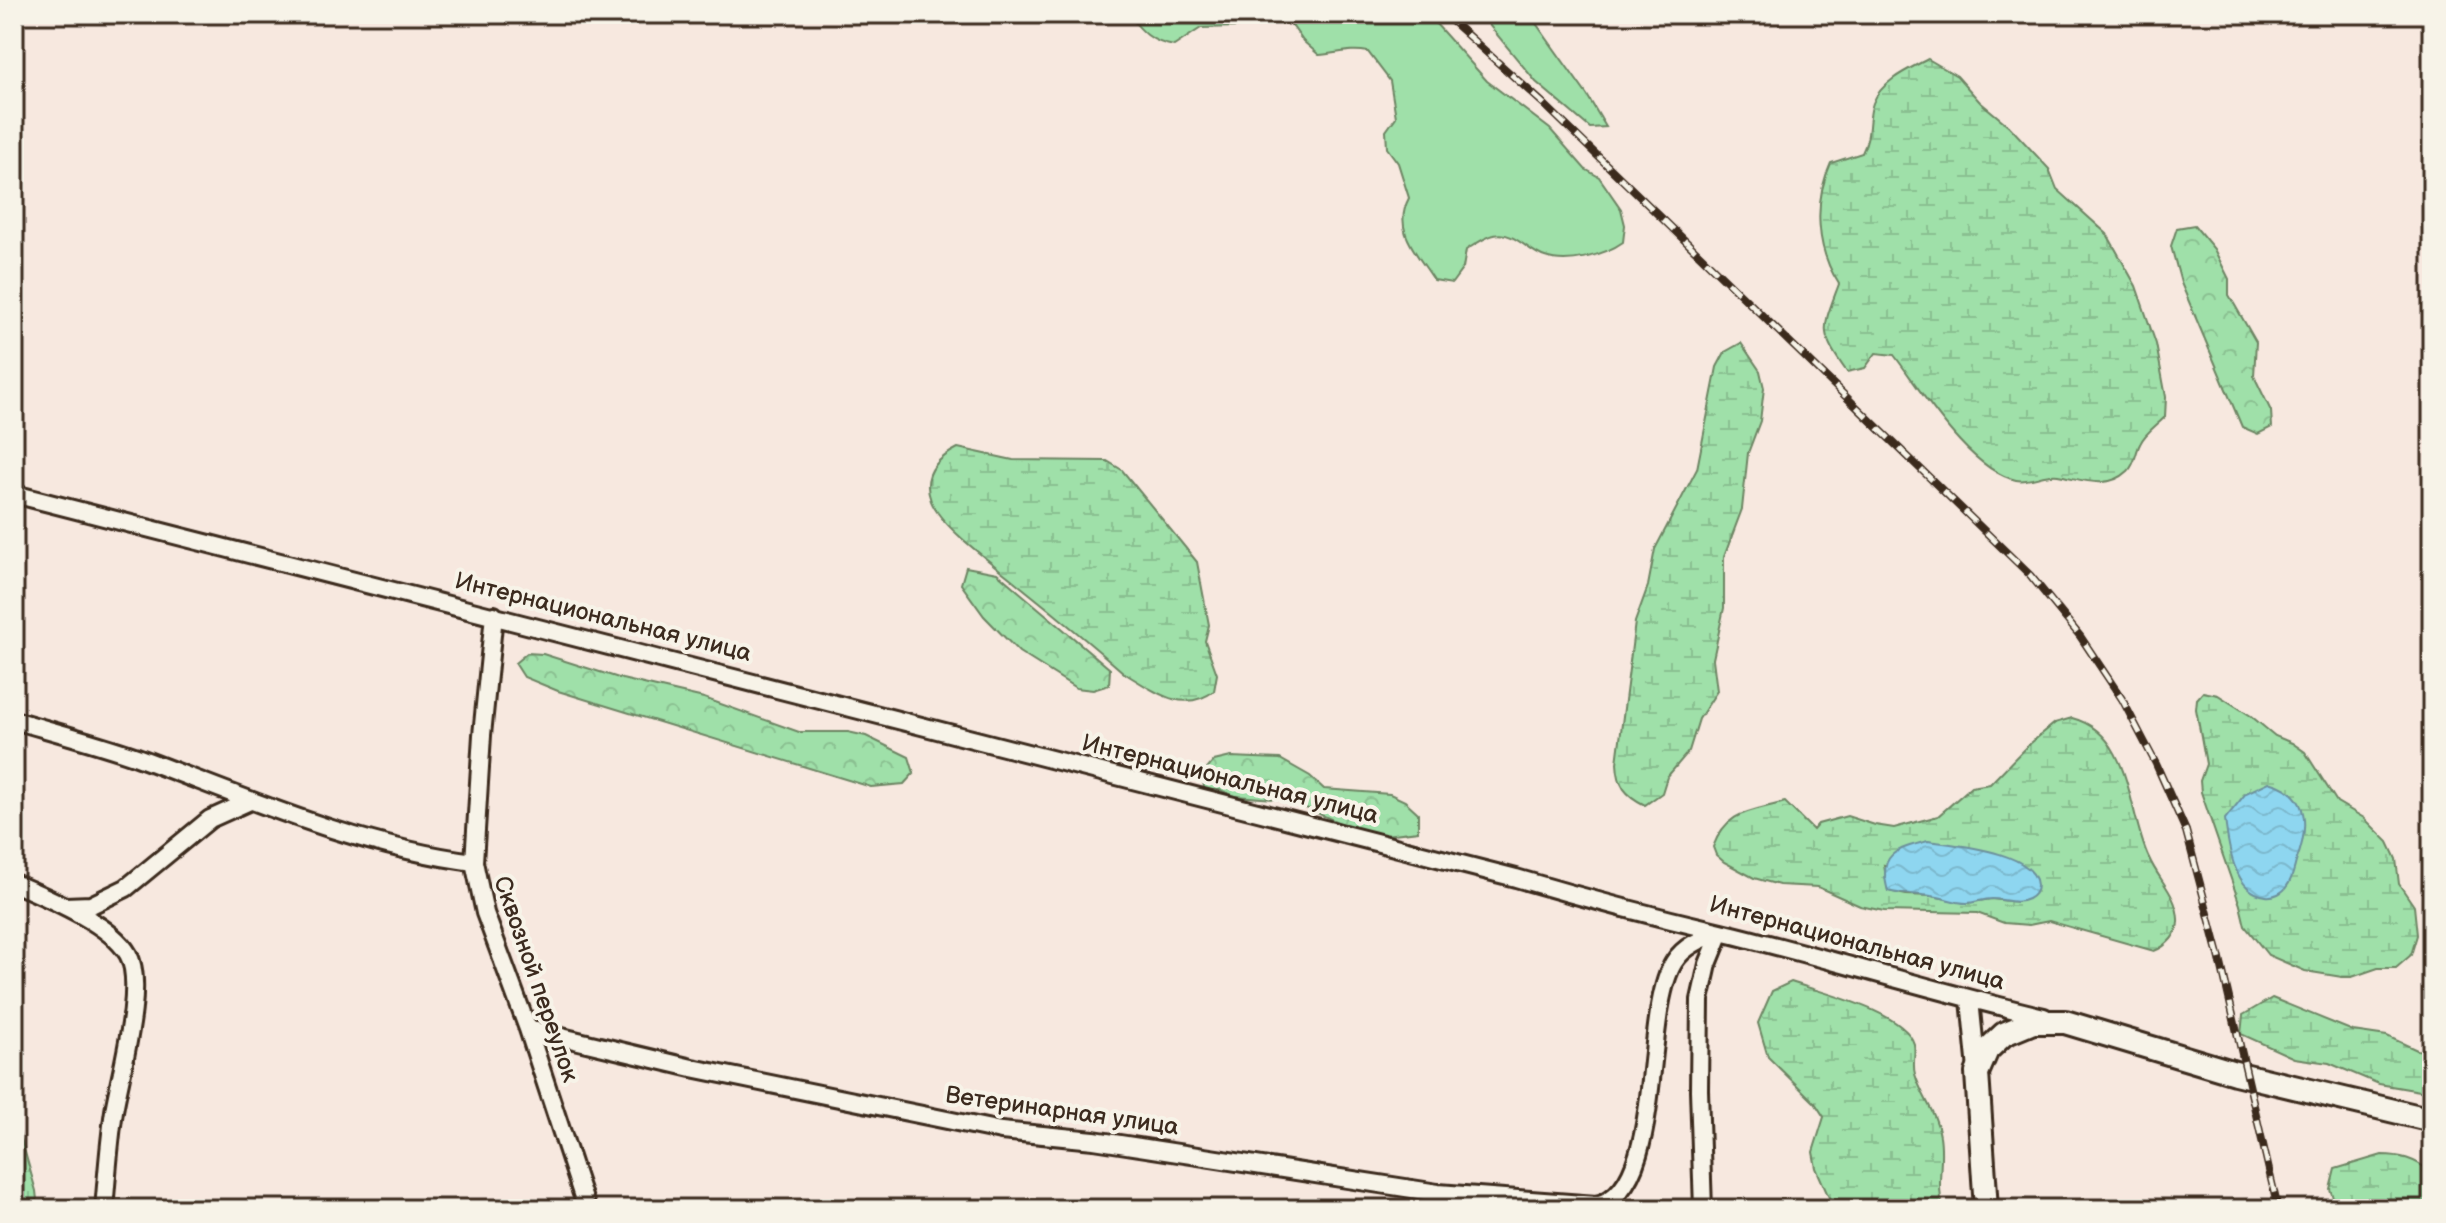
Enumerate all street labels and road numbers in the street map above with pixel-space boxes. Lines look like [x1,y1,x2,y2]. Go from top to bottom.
street label: Интернациональная улица [452,566,754,668]
street label: Интернациональная улица [1079,728,1381,830]
street label: Сквозной переулок [487,872,585,1086]
street label: Интернациональная улица [1706,890,2008,996]
street label: Ветеринарная улица [943,1080,1181,1142]

